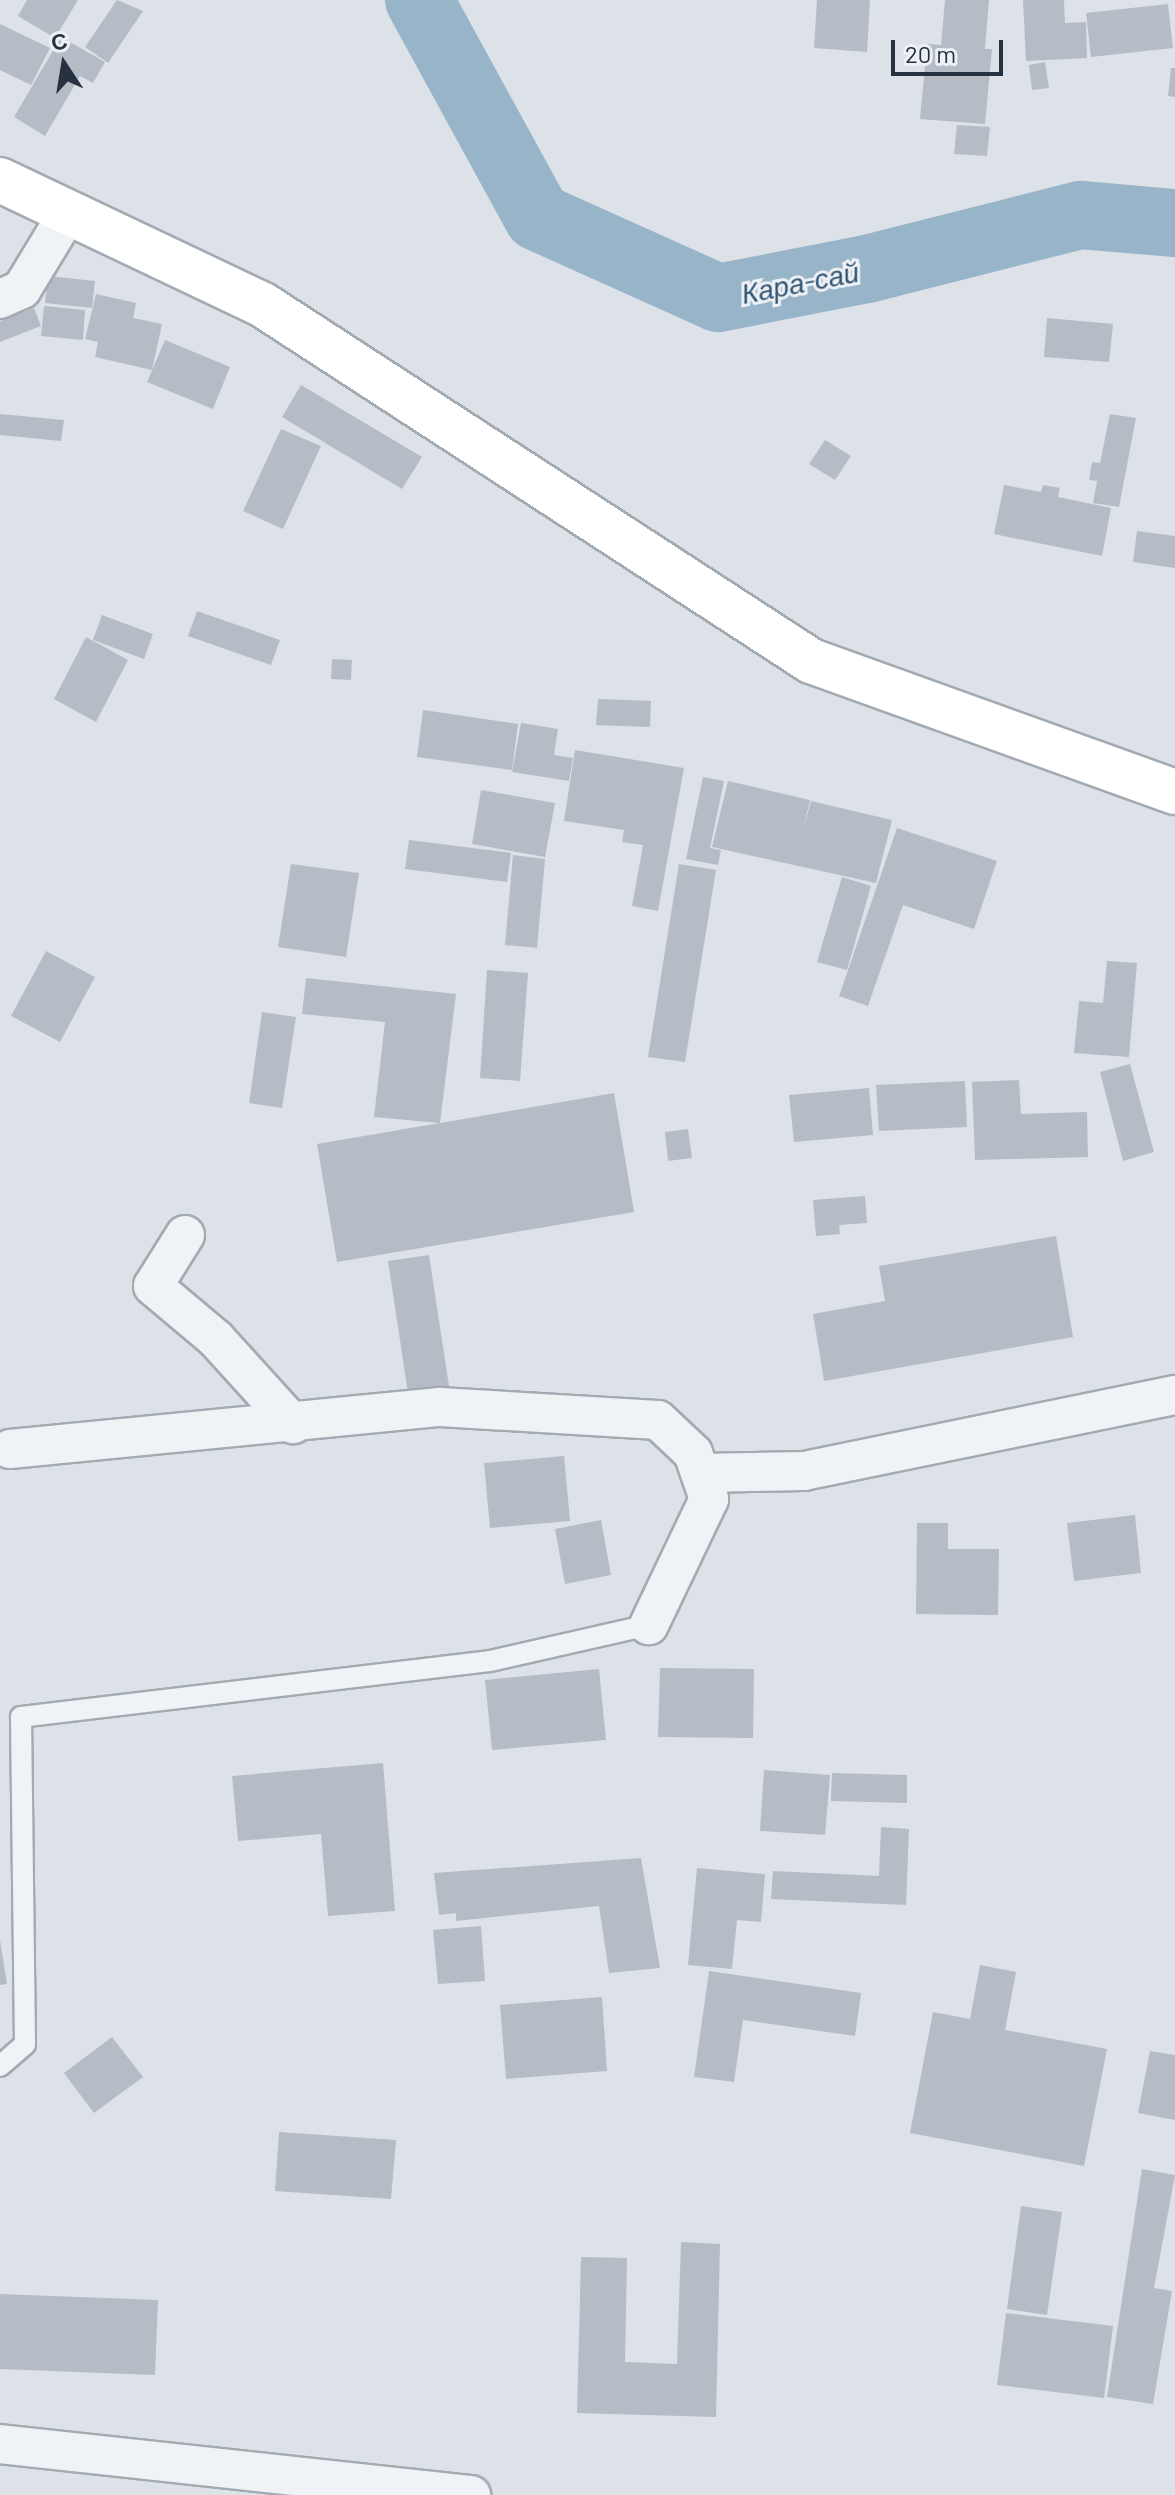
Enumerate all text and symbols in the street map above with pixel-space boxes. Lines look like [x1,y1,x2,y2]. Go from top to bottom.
north arrow [24,24,104,104]
scale bar [895,24,1007,74]
text: С [49,26,69,55]
text: 20 m [905,39,956,68]
water label: Кара-сай [738,254,862,310]

